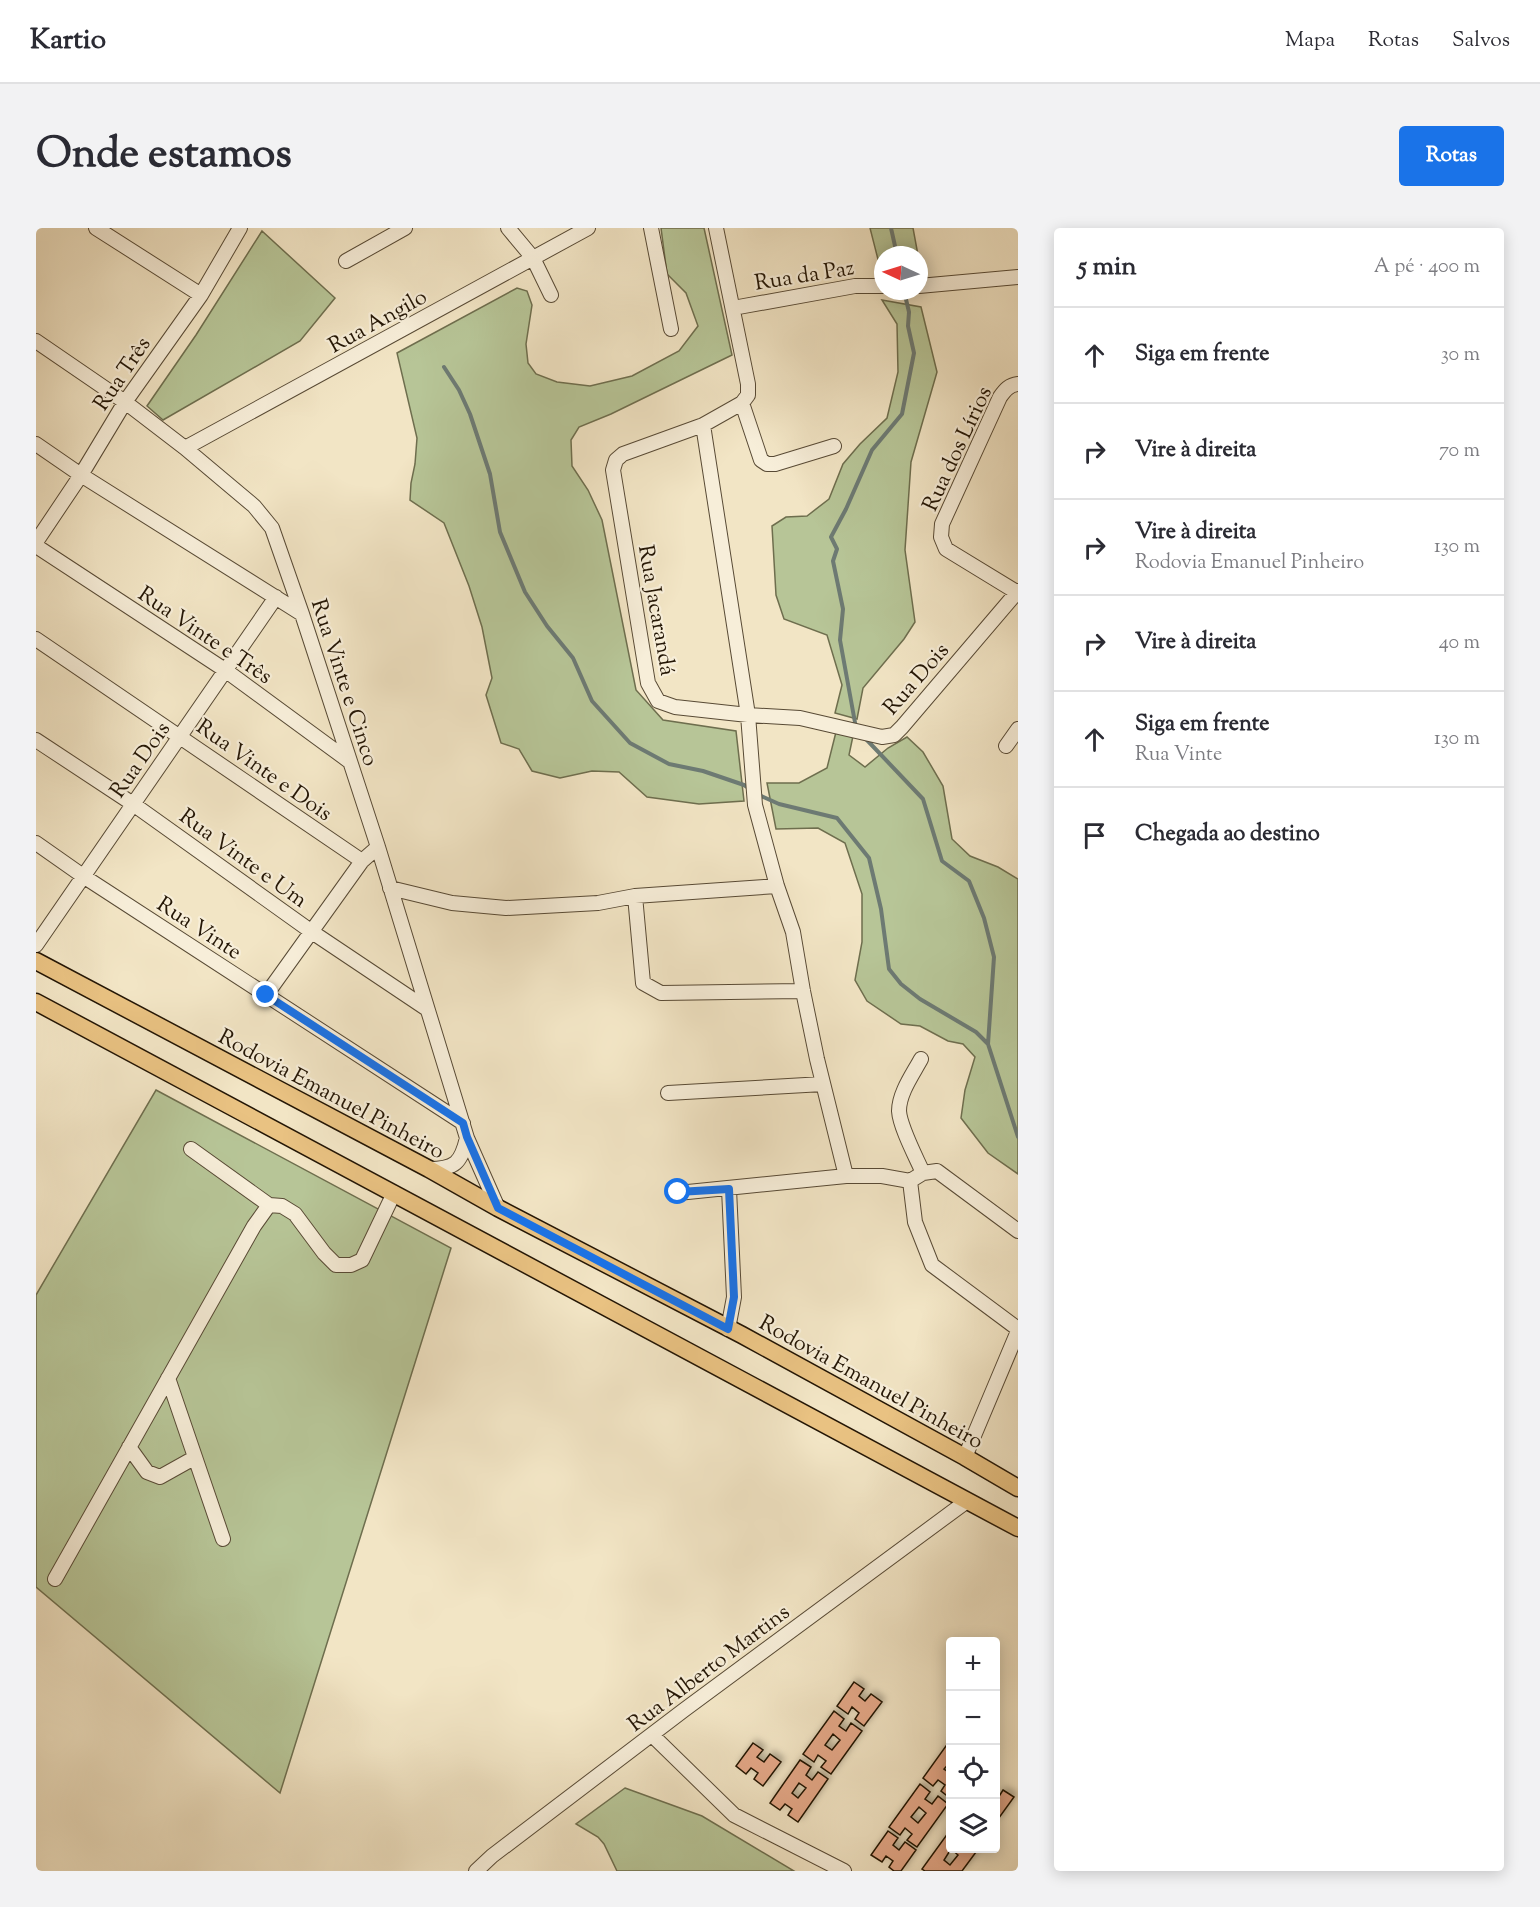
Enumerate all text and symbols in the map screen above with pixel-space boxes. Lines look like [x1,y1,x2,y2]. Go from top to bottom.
text: Kartio [30,21,106,61]
text: Mapa [1285,26,1335,56]
text: Rotas [1368,26,1419,56]
text: Salvos [1452,26,1510,56]
text: Onde estamos [36,126,292,186]
button: Rotas [1399,126,1504,186]
north arrow [874,246,928,300]
text: 5 min [1078,249,1137,286]
street label: Rua da Paz [752,253,857,301]
text: A pé · 400 m [1374,253,1480,282]
street label: Rua Angilo [323,282,434,363]
street label: Rua Três [87,331,160,418]
icon: ahead [1078,339,1111,372]
text: Siga em frente [1135,339,1270,371]
text: 30 m [1441,341,1480,370]
street label: Rua dos Lírios [916,381,1002,517]
icon: right [1078,435,1111,468]
text: Vire à direita [1135,435,1257,467]
text: 70 m [1439,437,1480,466]
text: Vire à direita [1135,517,1257,549]
icon: right [1078,531,1111,564]
text: 130 m [1434,533,1480,562]
street label: Rua Jacarandá [628,543,682,678]
text: Rodovia Emanuel Pinheiro [1135,549,1364,578]
street label: Rua Vinte e Três [131,580,278,693]
street label: Rua Vinte e Cinco [301,595,385,771]
icon: right [1078,627,1111,660]
text: Vire à direita [1135,627,1257,659]
text: 40 m [1439,629,1480,658]
street label: Rua Dois [877,637,958,723]
text: Siga em frente [1135,709,1270,741]
street label: Rua Vinte e Dois [189,712,338,830]
street label: Rua Dois [103,716,180,806]
icon: ahead [1078,723,1111,756]
text: 130 m [1434,725,1480,754]
text: Rua Vinte [1135,741,1222,770]
street label: Rua Vinte e Um [171,802,313,917]
icon: arrive [1078,819,1111,852]
text: Chegada ao destino [1135,819,1320,851]
street label: Rua Vinte [149,890,247,969]
route end [252,981,278,1007]
street label: Rodovia Emanuel Pinheiro [212,1022,449,1169]
route start [664,1178,690,1204]
street label: Rodovia Emanuel Pinheiro [753,1309,989,1459]
street label: Rua Alberto Martins [622,1598,797,1741]
map controls [946,1637,1000,1853]
button: + [946,1637,1000,1691]
button: − [946,1691,1000,1745]
button: locate [946,1745,1000,1799]
button: layers [946,1799,1000,1853]

